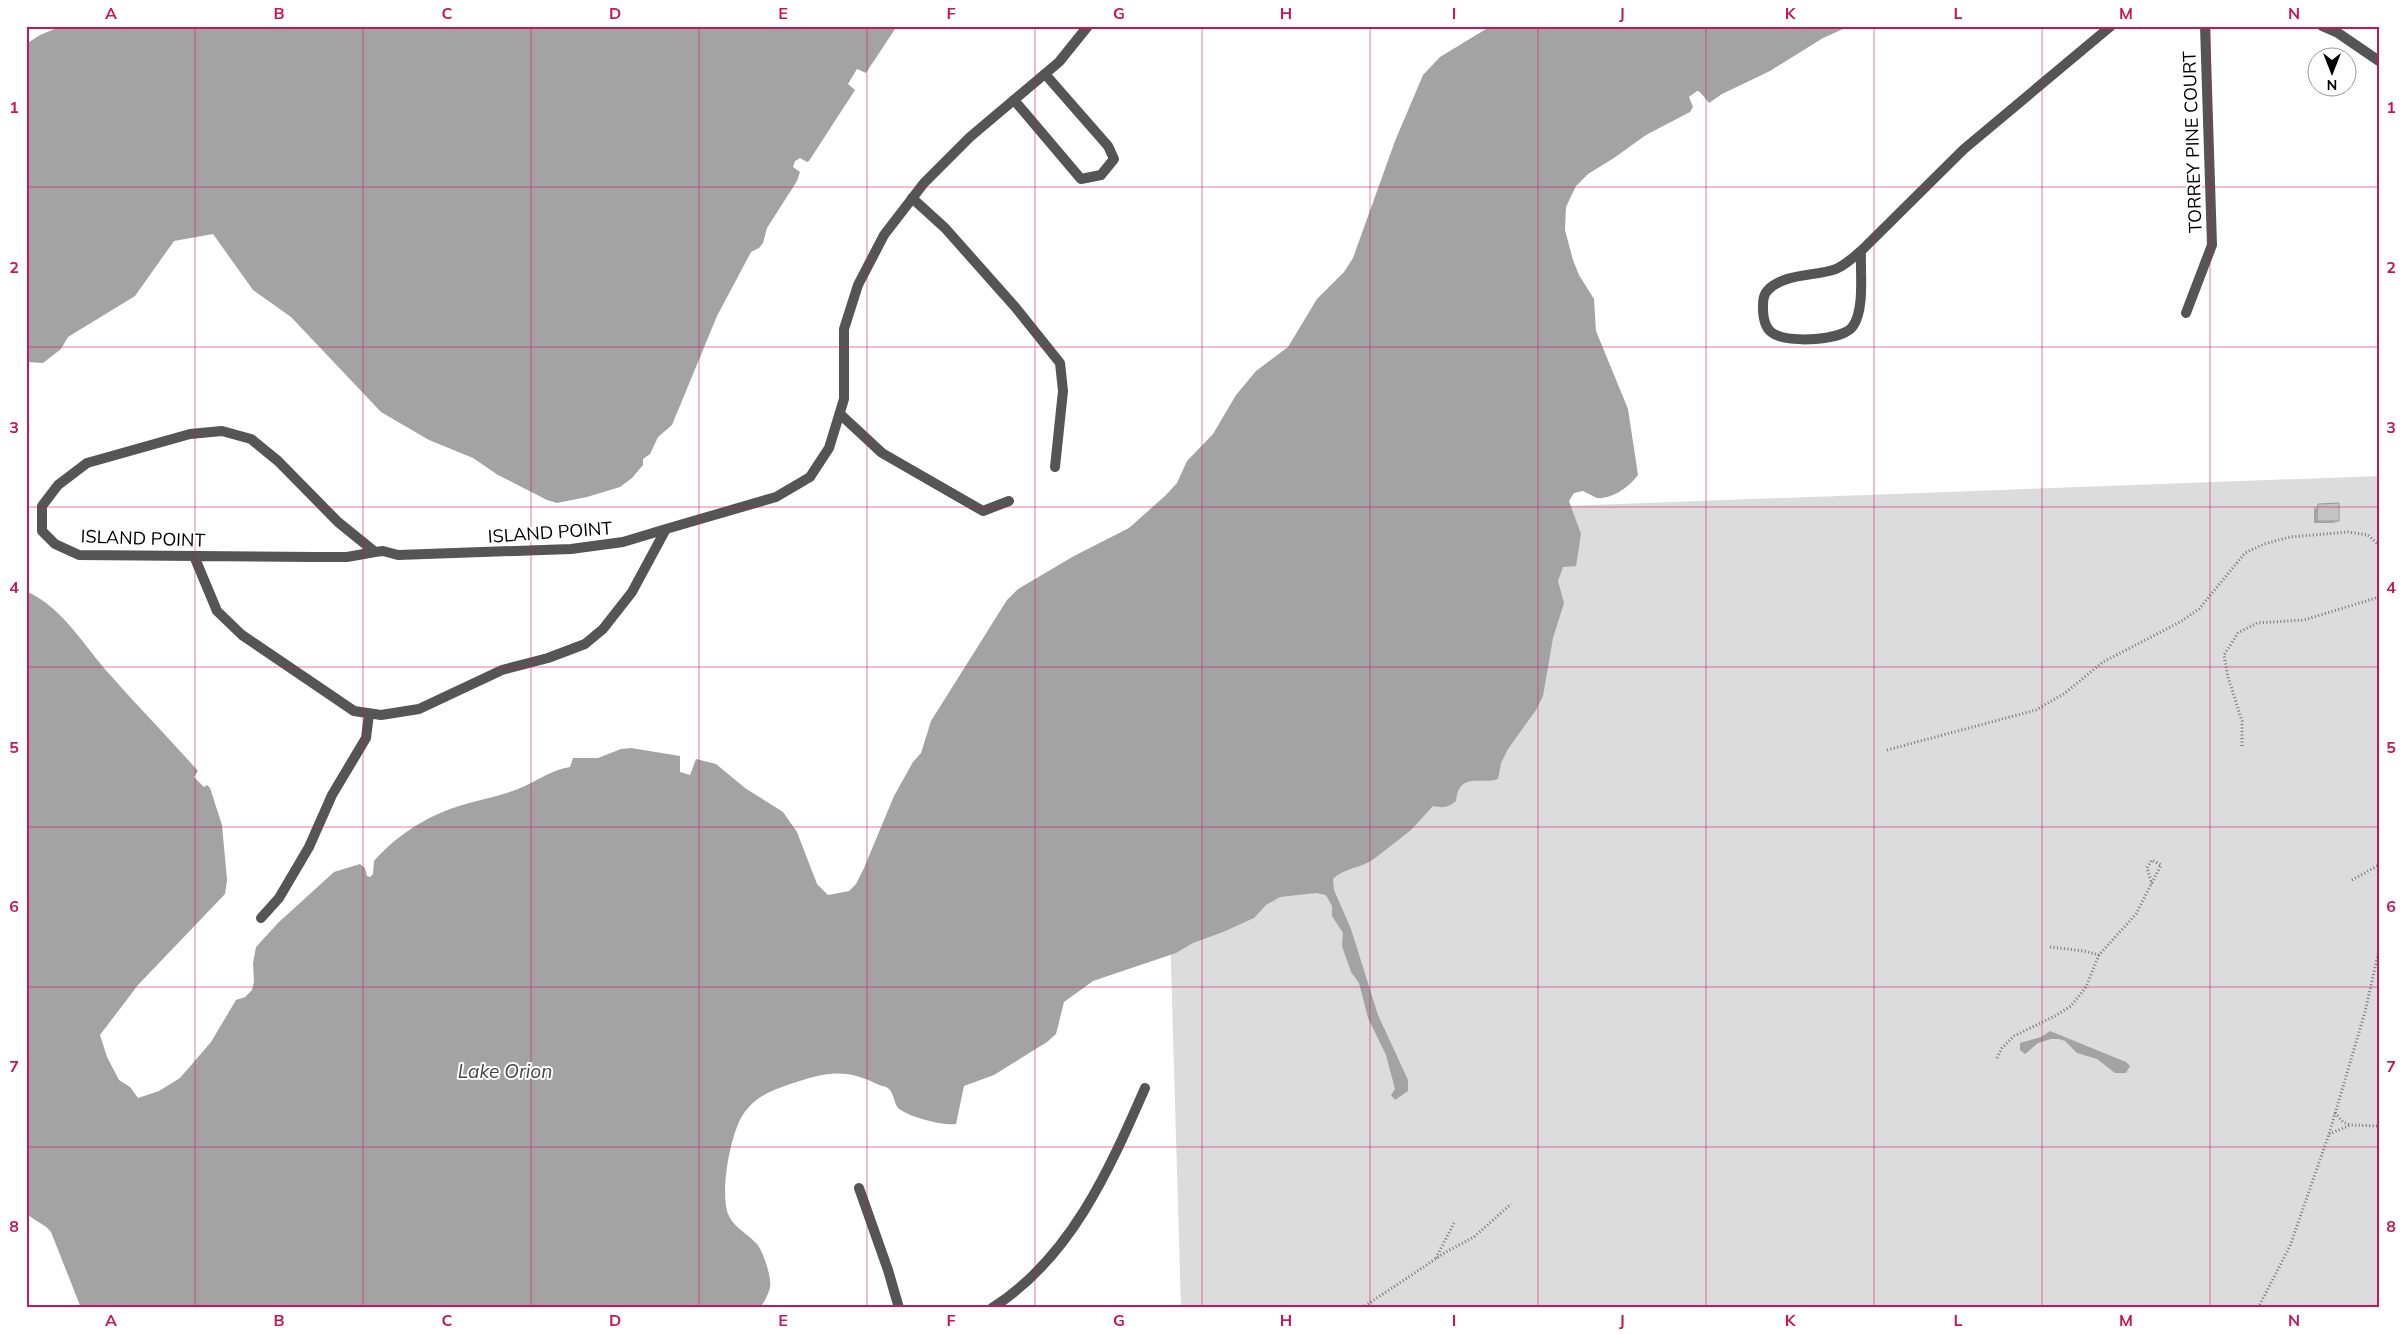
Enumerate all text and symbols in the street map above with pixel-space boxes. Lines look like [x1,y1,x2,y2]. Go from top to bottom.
text: A [105,3,117,23]
text: B [273,3,285,23]
text: C [442,3,453,23]
text: D [609,3,621,23]
text: E [778,3,788,23]
text: F [946,3,956,23]
text: G [1113,3,1125,23]
text: H [1280,3,1292,23]
text: I [1452,3,1456,23]
text: J [1619,3,1625,23]
text: K [1785,3,1797,23]
text: L [1954,3,1963,23]
text: M [2119,3,2133,23]
text: N [2288,3,2300,23]
north arrow [2308,48,2358,98]
street label: TORREY PINE COURT [2177,51,2207,233]
text: N [2327,76,2337,94]
text: 1 [9,97,19,117]
text: 1 [2386,97,2396,117]
text: 2 [9,257,19,277]
text: 2 [2386,257,2396,277]
text: 3 [9,417,19,437]
text: 3 [2386,417,2396,437]
street label: ISLAND POINT [487,516,613,548]
street label: ISLAND POINT [80,524,206,552]
text: 4 [9,577,19,597]
text: 4 [2386,577,2396,597]
text: 5 [9,737,19,757]
text: 5 [2386,737,2396,757]
text: 6 [9,896,19,916]
text: 6 [2386,896,2396,916]
text: 7 [9,1056,19,1076]
text: 7 [2386,1056,2396,1076]
water label: Lake Orion [458,1059,552,1083]
text: 8 [9,1216,19,1236]
text: 8 [2386,1216,2396,1236]
text: A [105,1310,117,1330]
text: B [273,1310,285,1330]
text: C [442,1310,453,1330]
text: D [609,1310,621,1330]
text: E [778,1310,788,1330]
text: F [946,1310,956,1330]
text: G [1113,1310,1125,1330]
text: H [1280,1310,1292,1330]
text: I [1452,1310,1456,1330]
text: J [1619,1310,1625,1330]
text: K [1785,1310,1797,1330]
text: L [1954,1310,1963,1330]
text: M [2119,1310,2133,1330]
text: N [2288,1310,2300,1330]

